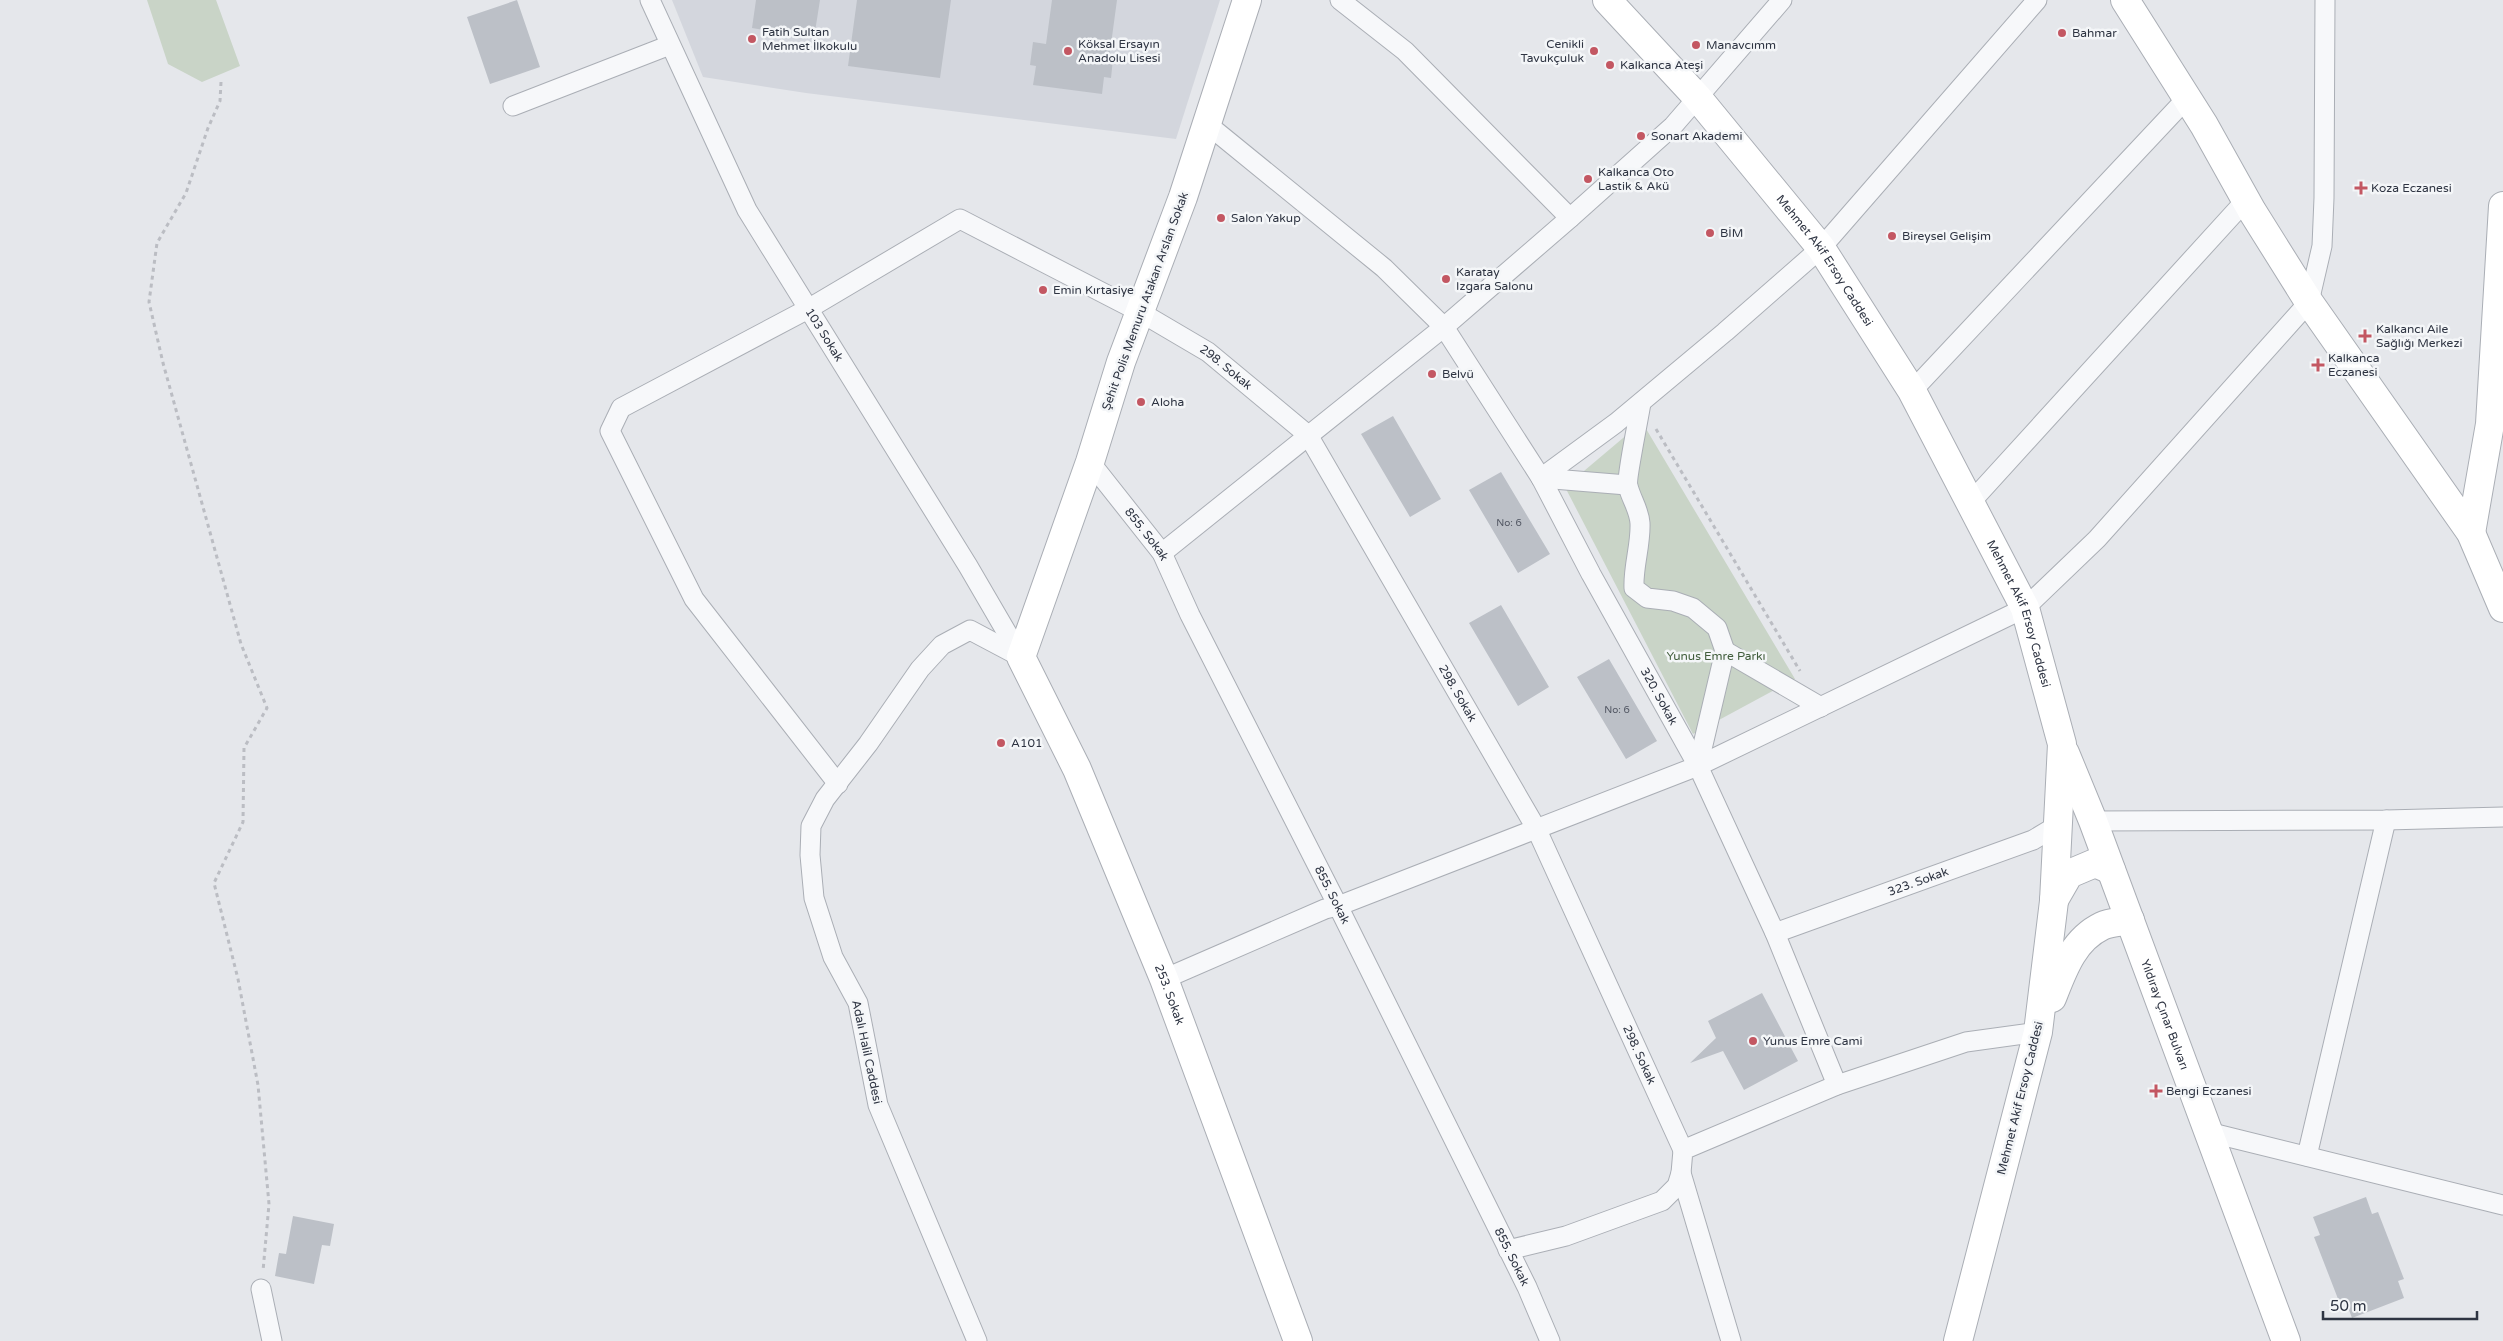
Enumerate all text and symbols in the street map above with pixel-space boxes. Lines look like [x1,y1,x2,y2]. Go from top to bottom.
place label: Fatih Sultan Mehmet İlkokulu [762,25,857,53]
place label: Bahmar [2072,26,2117,40]
marker: Bahmar [2056,27,2068,39]
marker: Fatih Sultan Mehmet İlkokulu [746,33,758,45]
place label: Köksal Ersayın Anadolu Lisesi [1078,37,1160,65]
place label: Cenikli Tavukçuluk [1520,37,1584,65]
place label: Manavcımm [1706,38,1776,52]
marker: Manavcımm [1690,39,1702,51]
marker: Köksal Ersayın Anadolu Lisesi [1062,45,1074,57]
marker: Cenikli Tavukçuluk [1588,45,1600,57]
place label: Kalkanca Ateşi [1620,58,1703,72]
marker: Kalkanca Ateşi [1604,59,1616,71]
place label: Sonart Akademi [1651,129,1742,143]
marker: Sonart Akademi [1635,130,1647,142]
place label: Kalkanca Oto Lastik & Akü [1598,165,1674,193]
marker: Kalkanca Oto Lastik & Akü [1582,173,1594,185]
place label: Koza Eczanesi [2371,181,2452,195]
marker: Koza Eczanesi [2355,182,2367,194]
street label: Şehit Polis Memuru Atakan Arslan Sokak [1099,190,1191,412]
street label: Mehmet Akif Ersoy Caddesi [1773,192,1876,329]
place label: Salon Yakup [1231,211,1301,225]
marker: Salon Yakup [1215,212,1227,224]
place label: BİM [1720,226,1743,240]
marker: BİM [1704,227,1716,239]
place label: Bireysel Gelişim [1902,229,1991,243]
marker: Bireysel Gelişim [1886,230,1898,242]
place label: Karatay Izgara Salonu [1456,265,1533,293]
marker: Karatay Izgara Salonu [1440,273,1452,285]
place label: Emin Kırtasiye [1053,283,1134,297]
marker: Emin Kırtasiye [1037,284,1049,296]
street label: 103 Sokak [803,305,846,364]
place label: Kalkancı Aile Sağlığı Merkezi [2376,322,2462,350]
marker: Kalkancı Aile Sağlığı Merkezi [2358,329,2372,343]
street label: 298. Sokak [1197,342,1255,393]
place label: Kalkanca Eczanesi [2328,351,2379,379]
marker: Kalkanca Eczanesi [2312,359,2324,371]
place label: Belvü [1442,367,1474,381]
marker: Belvü [1426,368,1438,380]
place label: Aloha [1151,395,1184,409]
marker: Aloha [1135,396,1147,408]
street label: 855. Sokak [1122,505,1172,563]
house number: No: 6 [1496,517,1522,529]
street label: Mehmet Akif Ersoy Caddesi [1984,538,2053,689]
park label: Yunus Emre Parkı [1666,649,1766,663]
street label: 298. Sokak [1436,662,1480,725]
street label: 320. Sokak [1638,665,1681,728]
house number: No: 6 [1604,704,1630,716]
place label: A101 [1011,736,1043,750]
marker: A101 [995,737,1007,749]
street label: 855. Sokak [1312,863,1353,927]
street label: 323. Sokak [1886,864,1951,899]
street label: Yıldıray Çınar Bulvarı [2138,958,2192,1072]
street label: 253. Sokak [1152,962,1187,1027]
street label: Adalı Halil Caddesi [849,999,885,1105]
street label: Mehmet Akif Ersoy Caddesi [1994,1020,2046,1176]
street label: 298. Sokak [1620,1023,1659,1087]
place label: Yunus Emre Cami [1763,1034,1863,1048]
marker: Yunus Emre Cami [1747,1035,1759,1047]
place label: Bengi Eczanesi [2166,1084,2252,1098]
marker: Bengi Eczanesi [2150,1085,2162,1097]
street label: 855. Sokak [1492,1225,1532,1289]
scale bar [2323,1288,2477,1320]
text: 50 m [2330,1297,2367,1315]

